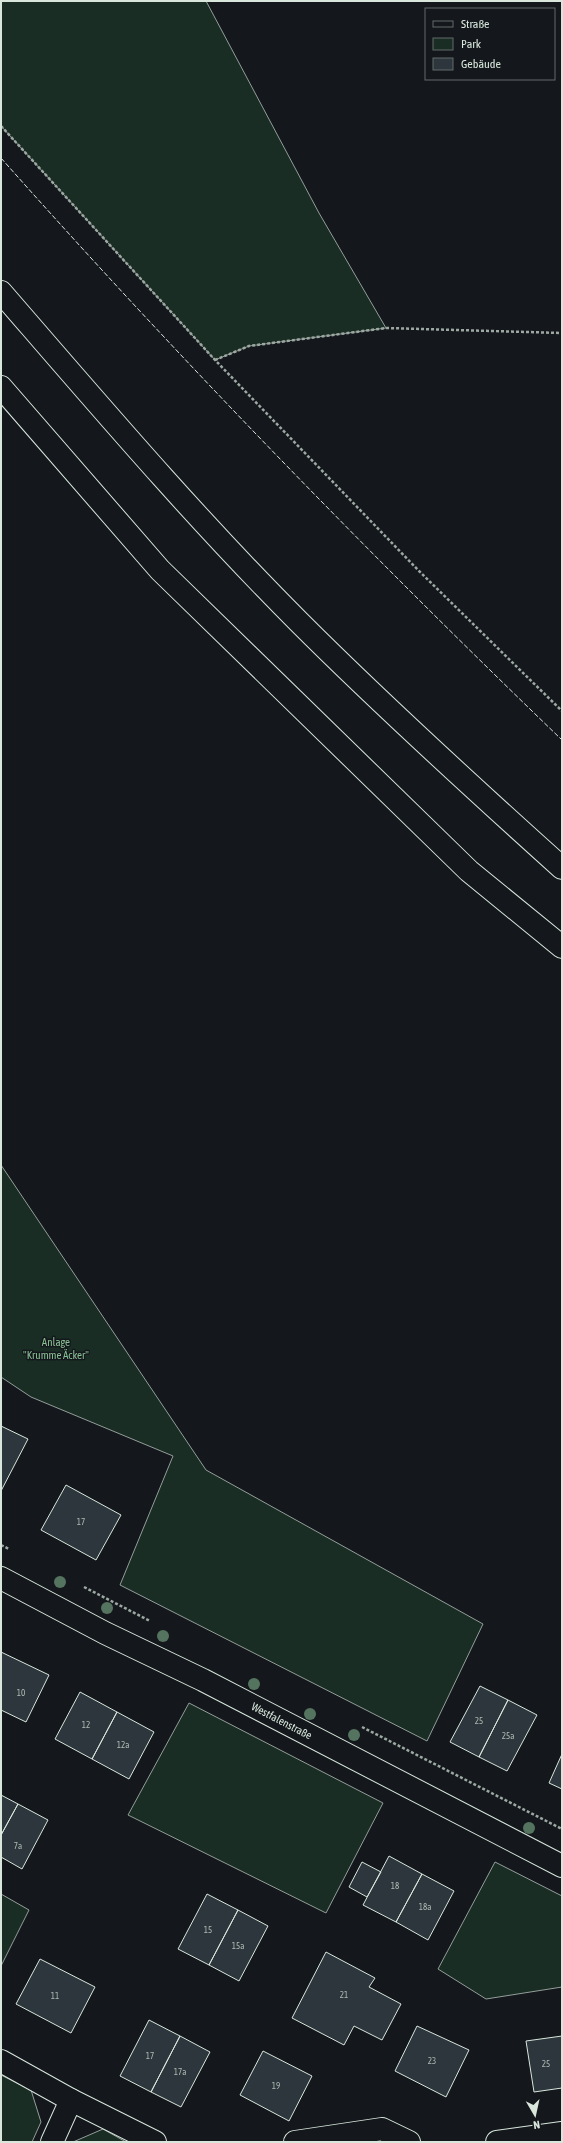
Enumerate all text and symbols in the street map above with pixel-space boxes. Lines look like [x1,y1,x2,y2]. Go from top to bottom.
legend [425,8,555,80]
text: Straße [461,17,489,31]
text: Park [461,37,482,51]
text: Gebäude [461,57,501,71]
park label: Anlage "Krumme Äcker" [23,1336,89,1361]
house number: 17 [77,1517,85,1527]
house number: 10 [17,1688,25,1698]
street label: Westfalenstraße [249,1700,314,1741]
house number: 25 [475,1716,483,1726]
house number: 12 [82,1720,90,1730]
house number: 25a [502,1731,514,1741]
house number: 12a [117,1740,129,1750]
house number: 7a [14,1841,22,1851]
house number: 18 [391,1881,399,1891]
house number: 18a [419,1902,431,1912]
house number: 15 [204,1925,212,1935]
house number: 15a [232,1941,244,1951]
house number: 21 [340,1990,348,2000]
house number: 11 [51,1991,59,2001]
house number: 17 [146,2051,154,2061]
house number: 23 [428,2056,436,2066]
house number: 25 [542,2059,550,2069]
house number: 17a [174,2067,186,2077]
house number: 19 [272,2081,280,2091]
north arrow [515,2095,555,2135]
text: N [532,2118,541,2131]

